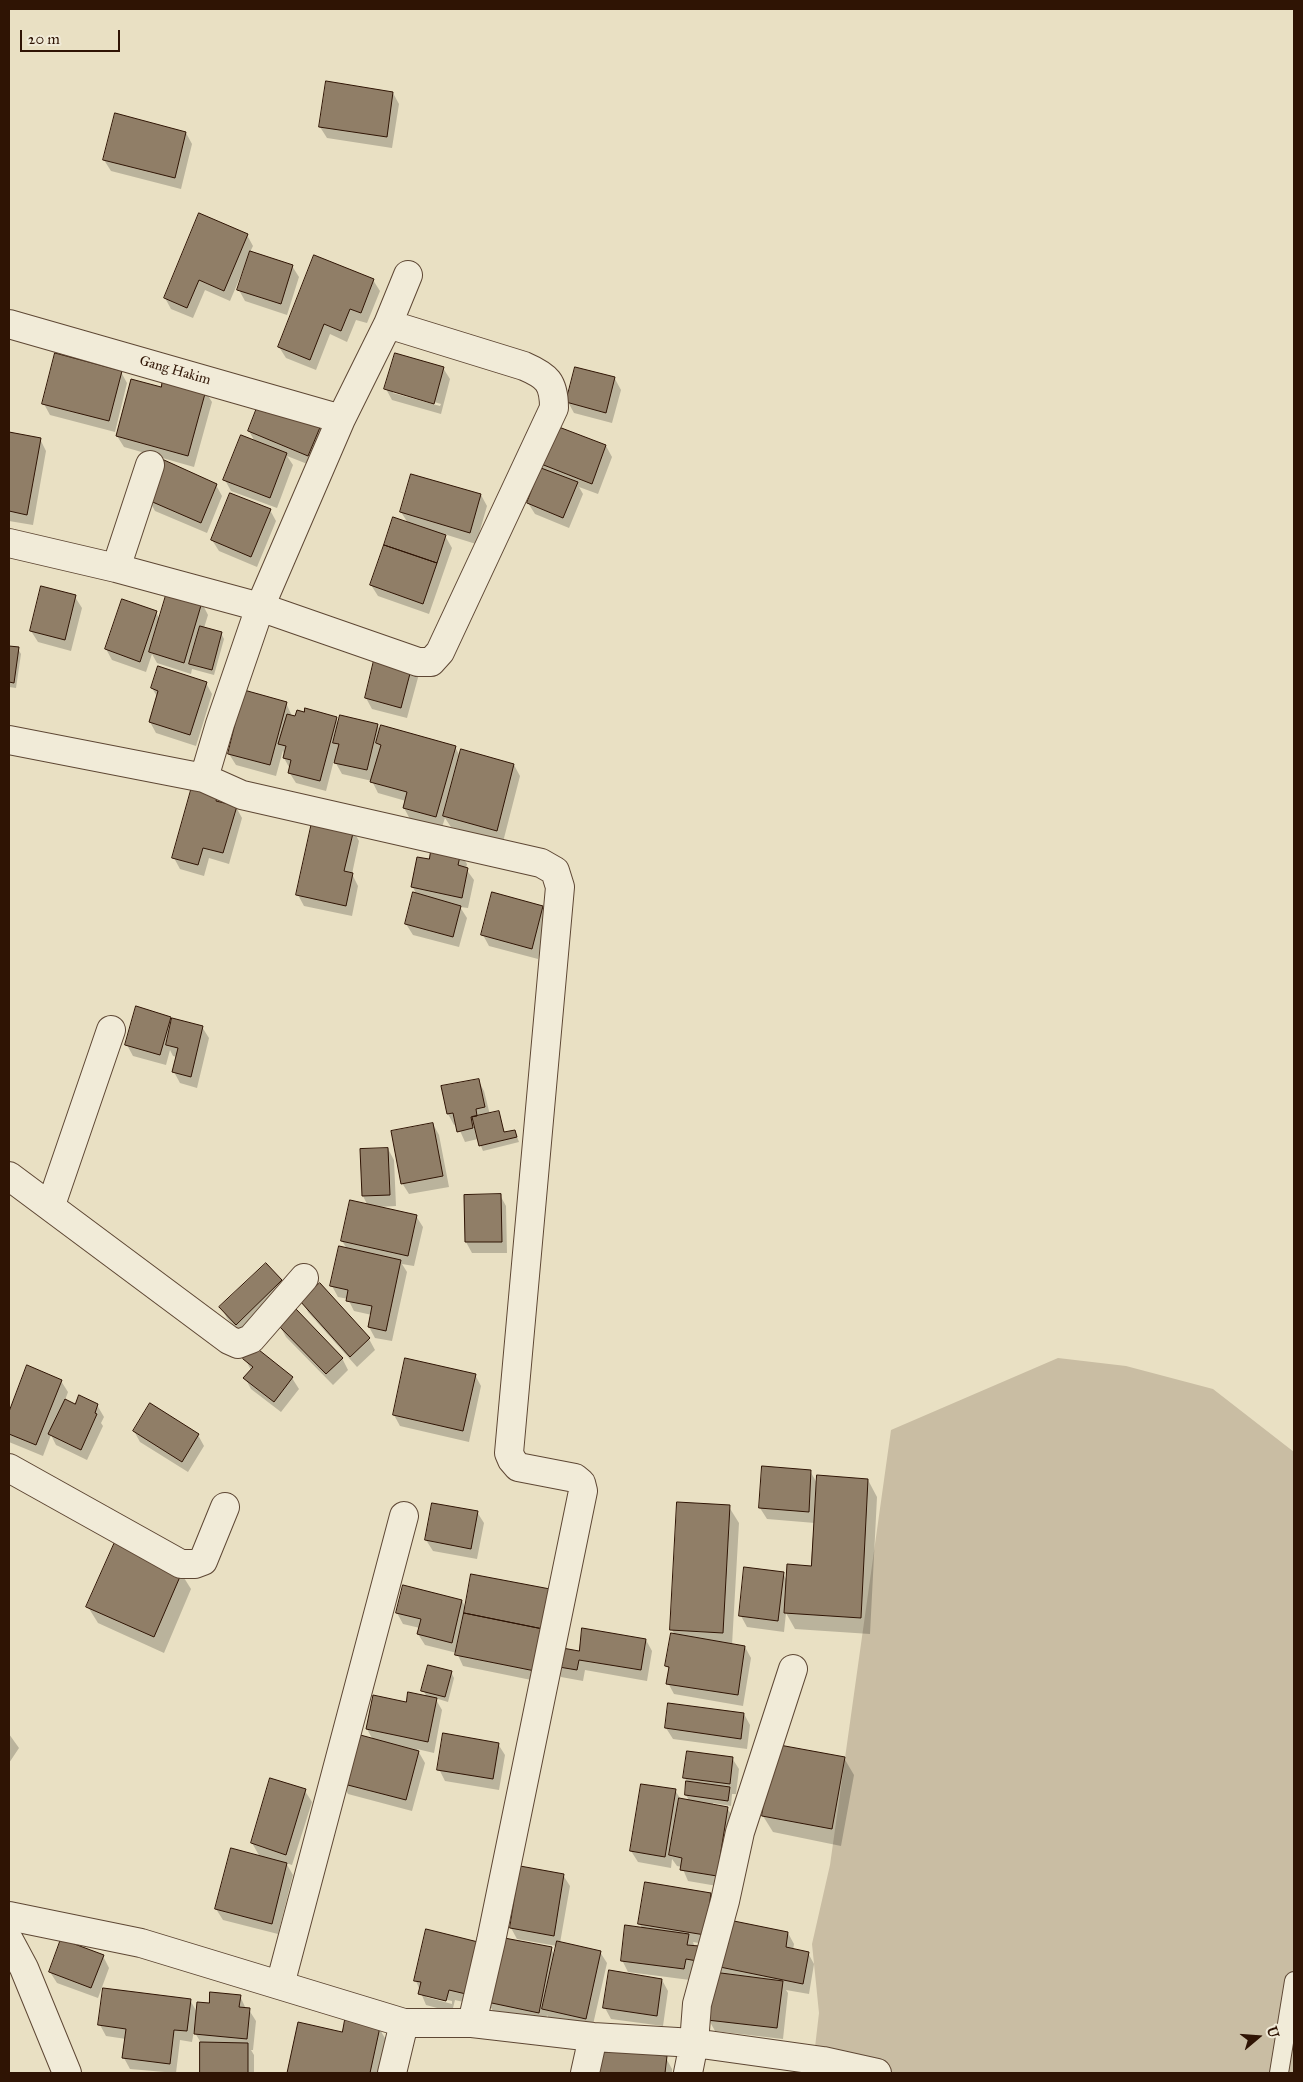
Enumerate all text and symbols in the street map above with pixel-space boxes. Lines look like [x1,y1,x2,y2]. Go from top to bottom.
scale bar [22,20,122,52]
text: 20 m [28,30,60,48]
street label: Gang Hakim [137,353,213,389]
north arrow [1233,2012,1283,2062]
text: U [1263,2024,1283,2040]

